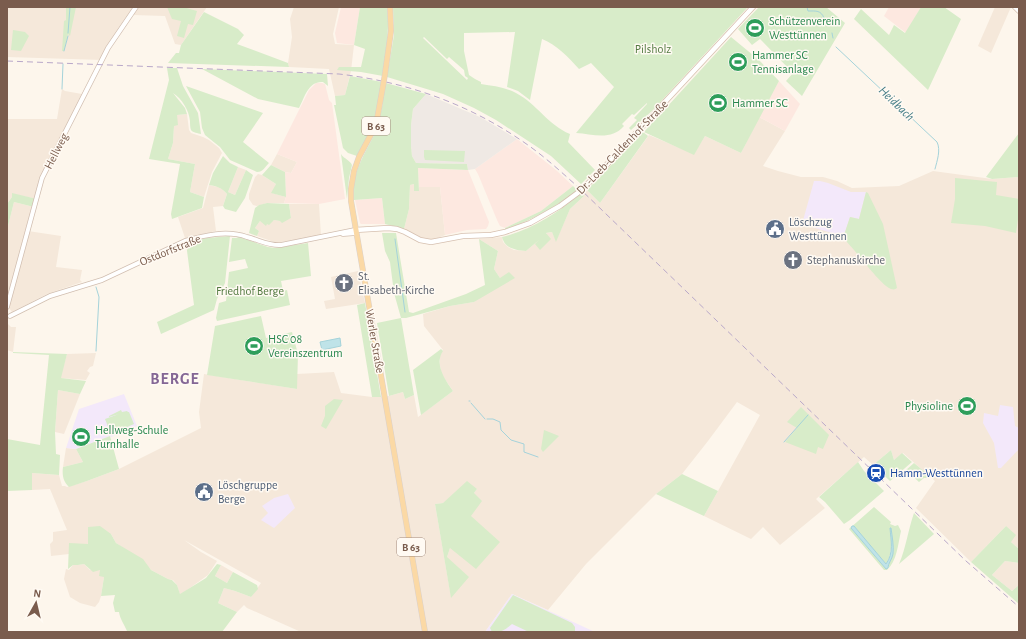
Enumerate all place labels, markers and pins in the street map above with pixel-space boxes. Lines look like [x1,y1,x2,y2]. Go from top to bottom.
place label: Schützenverein Westtünnen [769,15,840,41]
sports icon: Schützenverein Westtünnen [744,17,766,39]
place label: Hammer SC Tennisanlage [752,49,814,75]
sports icon: Hammer SC Tennisanlage [727,51,749,73]
sports icon: Hammer SC [707,92,729,114]
place label: Hammer SC [732,97,788,109]
place label: Löschzug Westtünnen [789,216,847,242]
public building icon: Löschzug Westtünnen [764,218,786,240]
church icon: Stephanuskirche [782,249,804,271]
place label: Stephanuskirche [807,254,885,266]
place label: St. Elisabeth-Kirche [358,270,434,296]
church icon: St. Elisabeth-Kirche [333,272,355,294]
place label: HSC 08 Vereinszentrum [268,333,343,359]
sports icon: HSC 08 Vereinszentrum [243,335,265,357]
sports icon: Physioline [956,395,978,417]
place label: Physioline [905,400,953,413]
place label: Hellweg-Schule Turnhalle [95,424,168,450]
sports icon: Hellweg-Schule Turnhalle [70,426,92,448]
station icon: Hamm-Westtünnen [865,462,887,484]
place label: Hamm-Westtünnen [890,467,983,479]
place label: Löschgruppe Berge [218,479,278,505]
public building icon: Löschgruppe Berge [193,481,215,503]

